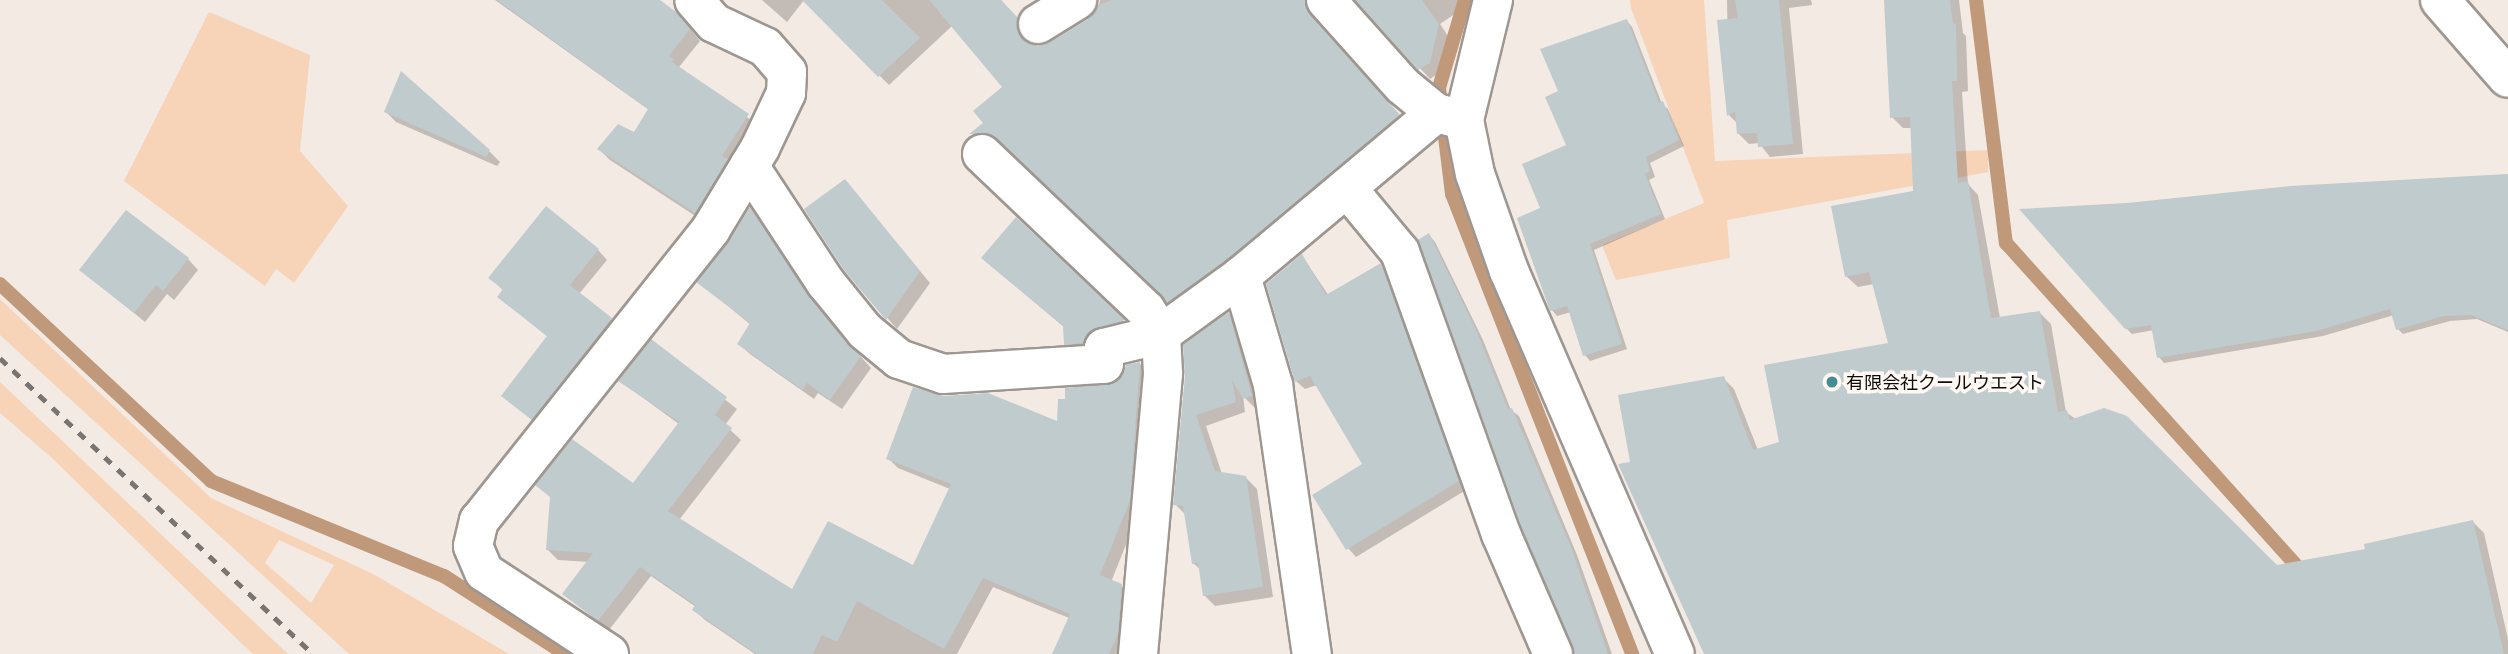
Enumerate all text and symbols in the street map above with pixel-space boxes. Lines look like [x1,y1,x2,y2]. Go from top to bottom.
place label: 有限会社クールウエスト [1846,371,2044,393]
marker: 有限会社クールウエスト [1824,374,1840,390]

